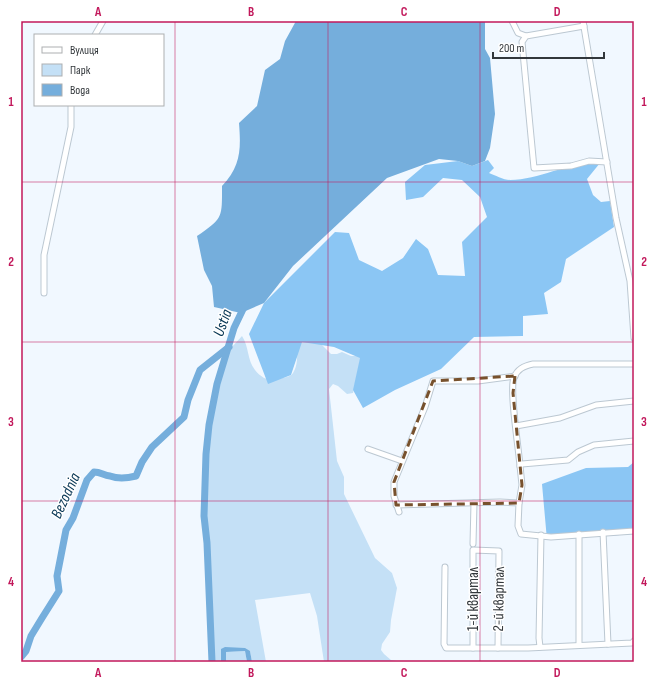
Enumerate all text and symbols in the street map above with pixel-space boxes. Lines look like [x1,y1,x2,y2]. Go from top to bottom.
text: A [94,4,102,20]
text: B [248,4,254,20]
text: C [401,4,408,20]
text: D [554,4,561,20]
legend [34,34,164,106]
scale bar [493,34,604,60]
text: 200 m [499,41,525,56]
text: Вулиця [70,43,99,58]
text: Парк [70,63,91,78]
text: Вода [70,83,90,98]
text: 1 [8,94,14,110]
text: 1 [641,94,647,110]
text: 2 [8,254,14,270]
text: 2 [641,254,647,270]
water label: Ustia [209,306,237,339]
text: 3 [8,414,14,430]
text: 3 [641,414,647,430]
water label: Bezodnia [47,470,85,522]
street label: 1-й квартал [464,566,483,631]
street label: 2-й квартал [489,566,509,632]
text: 4 [8,574,14,590]
text: 4 [641,574,647,590]
text: A [94,665,102,681]
text: B [248,665,254,681]
text: C [401,665,408,681]
text: D [554,665,561,681]

